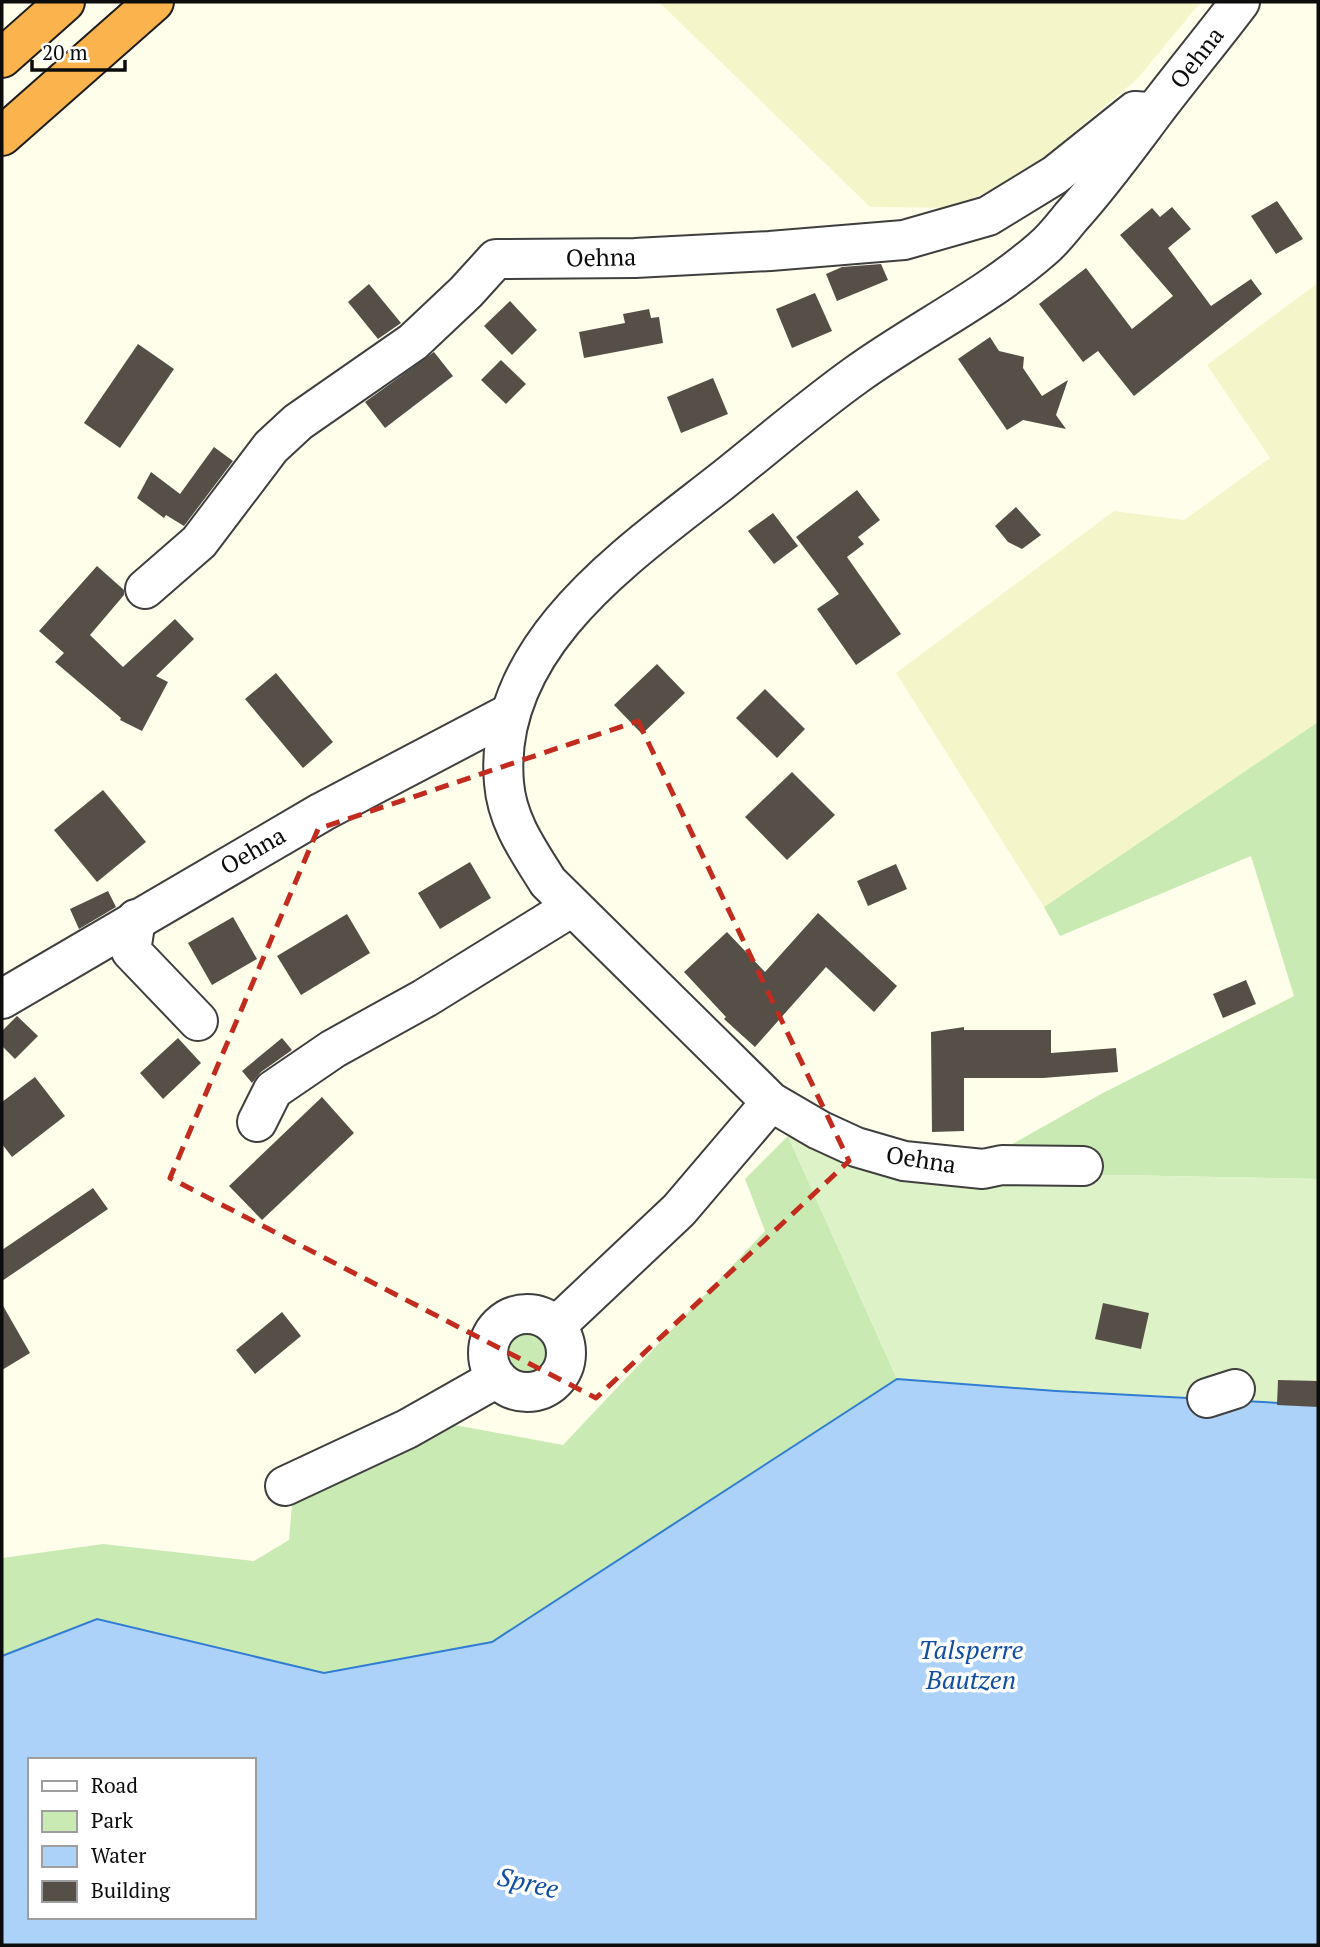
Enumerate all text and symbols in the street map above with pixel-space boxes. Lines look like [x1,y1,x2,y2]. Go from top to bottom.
street label: Oehna [1162,20,1230,95]
scale bar [32,28,124,72]
text: 20 m [42,38,88,66]
street label: Oehna [566,240,636,274]
street label: Oehna [214,819,291,882]
street label: Oehna [884,1138,958,1180]
water label: Talsperre Bautzen [919,1632,1024,1696]
legend [28,1758,256,1919]
text: Road [91,1771,138,1799]
text: Park [91,1806,133,1834]
text: Water [91,1841,146,1869]
water label: Spree [494,1859,562,1906]
text: Building [91,1876,171,1904]

